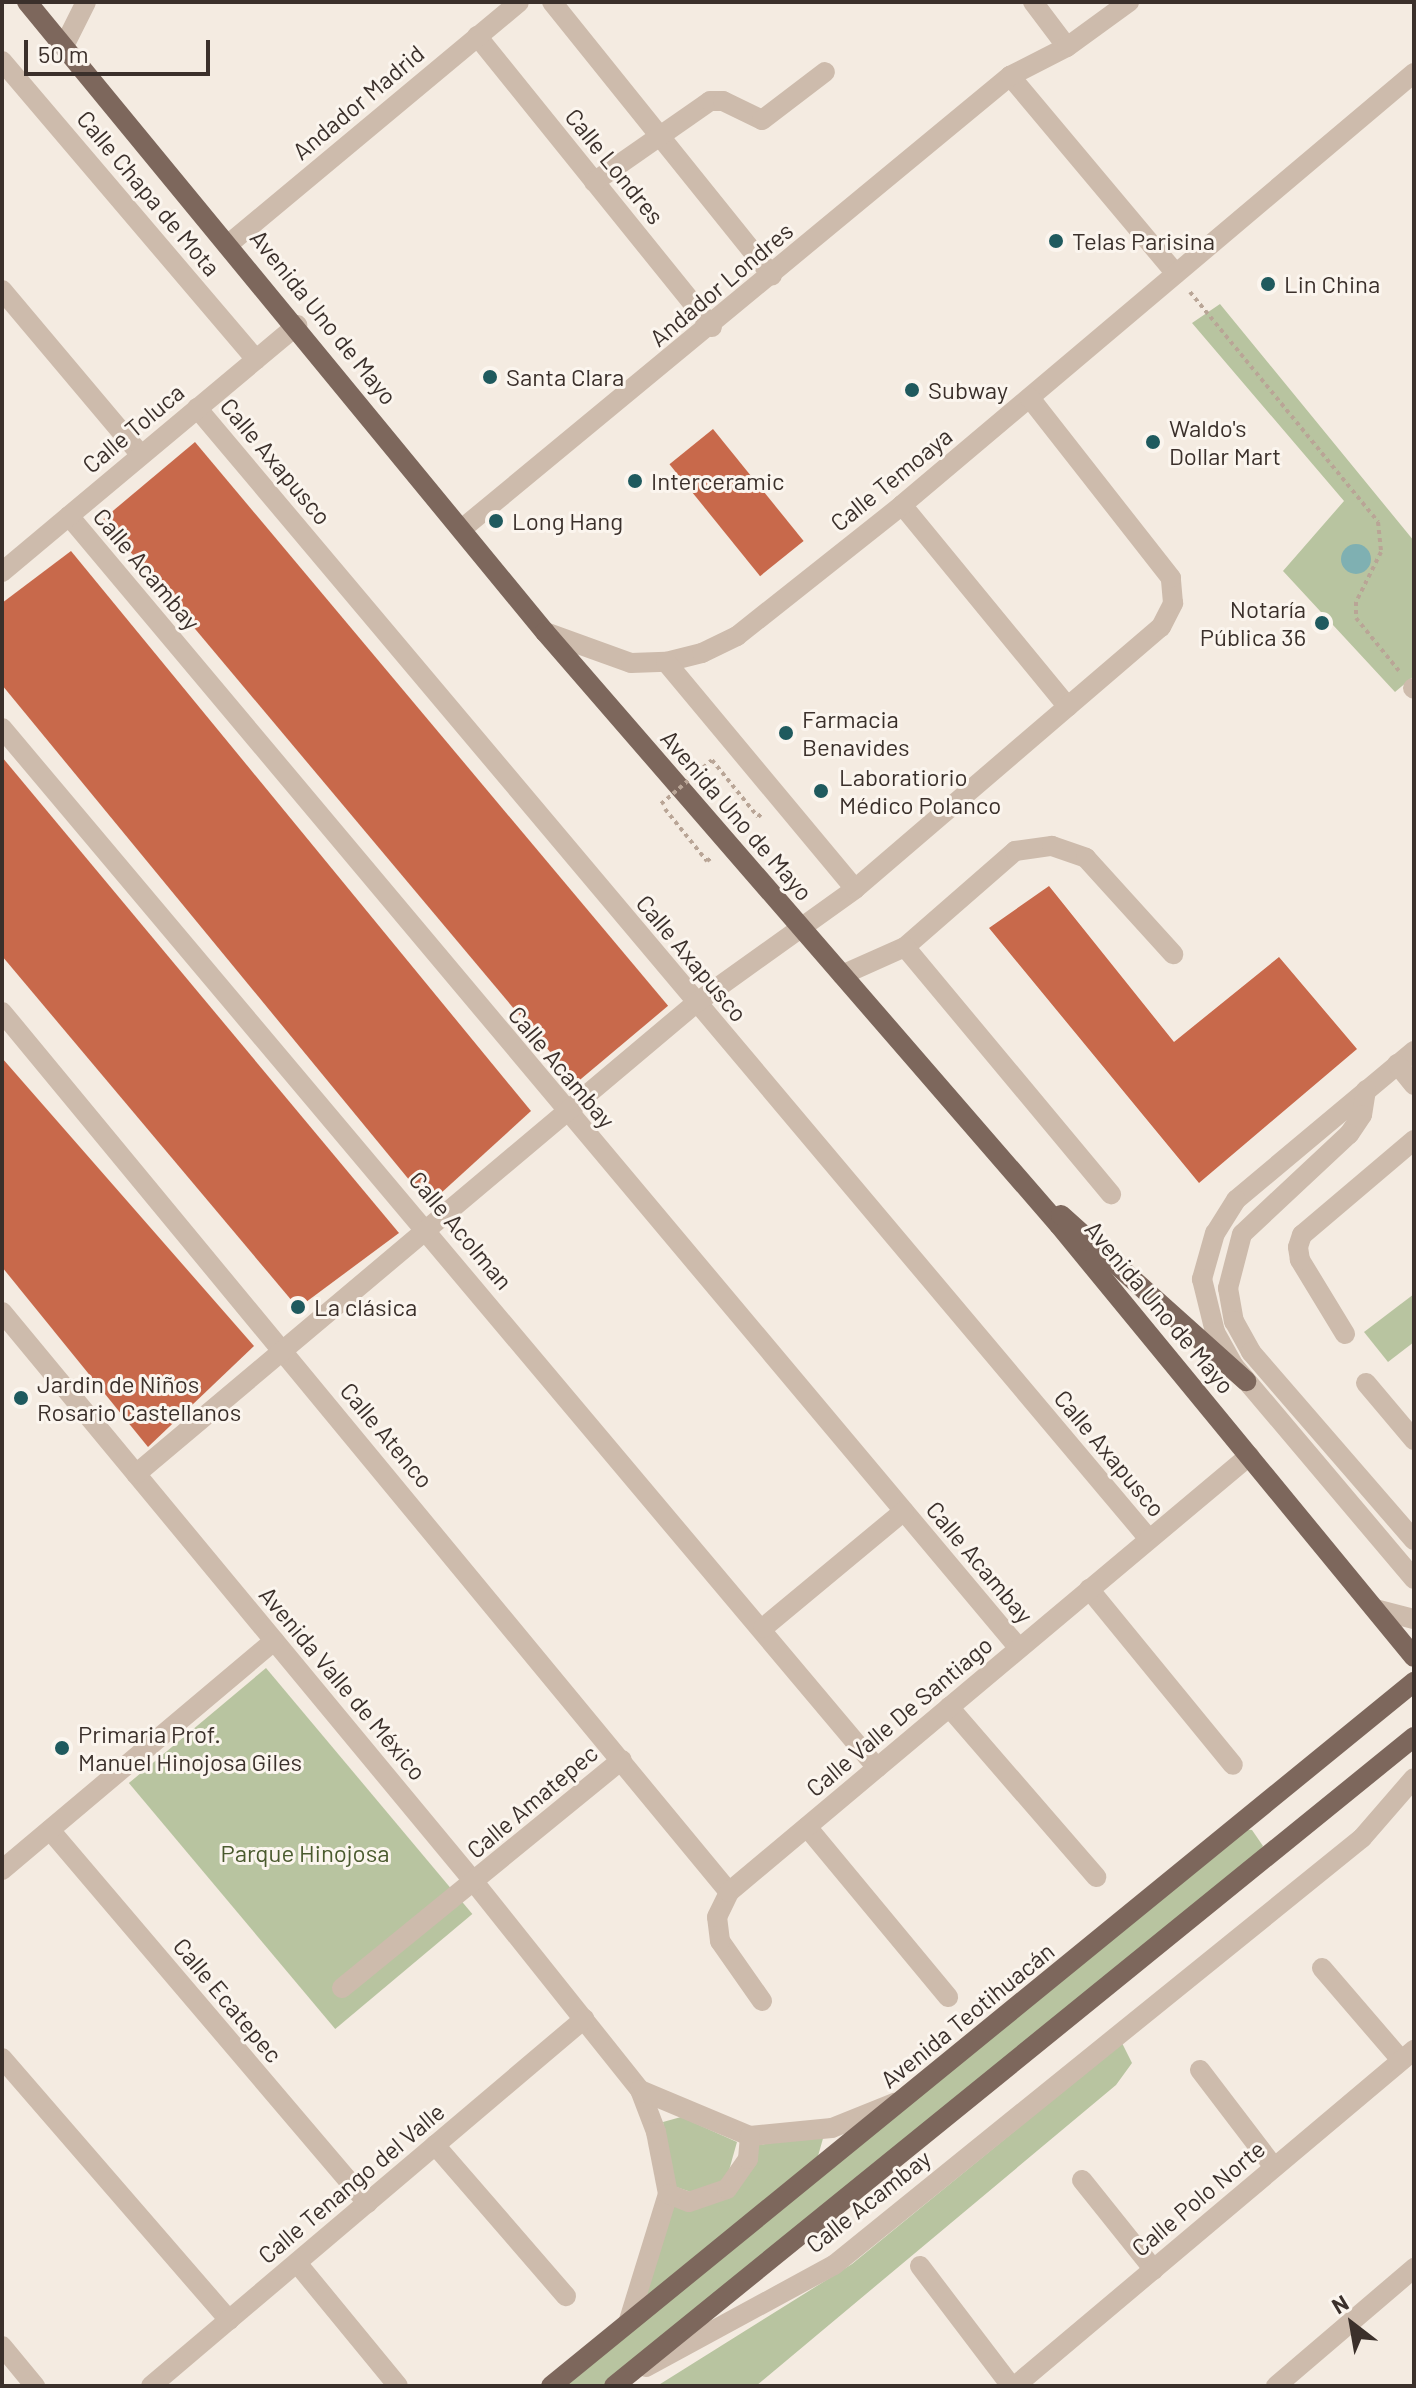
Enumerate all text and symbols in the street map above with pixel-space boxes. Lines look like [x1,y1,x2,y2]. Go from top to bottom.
scale bar [28,24,214,74]
text: 50 m [38,39,89,68]
street label: Andador Madrid [286,39,430,165]
street label: Calle Londres [560,102,670,230]
street label: Calle Chapa de Mota [71,104,227,282]
street label: Andador Londres [644,216,798,352]
street label: Avenida Uno de Mayo [245,224,403,410]
place label: Telas Parisina [1072,227,1215,255]
marker: Telas Parisina [1047,232,1065,250]
place label: Lin China [1284,270,1380,298]
marker: Lin China [1259,275,1277,293]
place label: Santa Clara [506,363,624,391]
marker: Santa Clara [481,368,499,386]
place label: Subway [928,376,1008,404]
street label: Calle Toluca [76,377,190,479]
marker: Subway [903,381,921,399]
street label: Calle Axapusco [215,392,337,530]
place label: Waldo's Dollar Mart [1169,414,1281,470]
street label: Calle Temoaya [824,421,958,537]
marker: Waldo's Dollar Mart [1144,433,1162,451]
place label: Interceramic [651,467,785,495]
marker: Interceramic [626,472,644,490]
street label: Calle Acambay [88,502,206,636]
place label: Long Hang [512,507,623,535]
marker: Long Hang [487,512,505,530]
place label: Notaría Pública 36 [1200,595,1306,651]
marker: Notaría Pública 36 [1313,614,1331,632]
place label: Farmacia Benavides [802,705,910,761]
street label: Avenida Uno de Mayo [655,724,819,906]
marker: Farmacia Benavides [777,724,795,742]
place label: Laboratiorio Médico Polanco [839,763,1001,819]
marker: Laboratiorio Médico Polanco [810,780,832,802]
street label: Calle Axapusco [631,889,753,1027]
street label: Calle Acambay [503,1000,621,1134]
street label: Calle Acolman [403,1165,519,1295]
street label: Avenida Uno de Mayo [1079,1215,1241,1399]
place label: La clásica [314,1293,417,1321]
marker: La clásica [289,1298,307,1316]
place label: Jardin de Niños Rosario Castellanos [37,1370,241,1426]
street label: Calle Atenco [335,1376,439,1494]
street label: Calle Axapusco [1049,1384,1171,1522]
marker: Jardin de Niños Rosario Castellanos [12,1389,30,1407]
street label: Calle Acambay [921,1495,1039,1629]
street label: Avenida Valle de México [254,1580,432,1786]
street label: Calle Valle De Santiago [800,1630,998,1802]
place label: Primaria Prof. Manuel Hinojosa Giles [78,1720,302,1776]
street label: Calle Amatepec [461,1738,603,1864]
marker: Primaria Prof. Manuel Hinojosa Giles [53,1739,71,1757]
park label: Parque Hinojosa [221,1839,389,1867]
street label: Calle Ecatepec [167,1932,289,2068]
street label: Avenida Teotihuacán [874,1936,1060,2094]
street label: Calle Tenango del Valle [252,2097,450,2269]
street label: Calle Polo Norte [1126,2134,1270,2262]
street label: Calle Acambay [800,2143,936,2259]
north arrow [1312,2284,1392,2364]
text: N [1327,2289,1353,2318]

